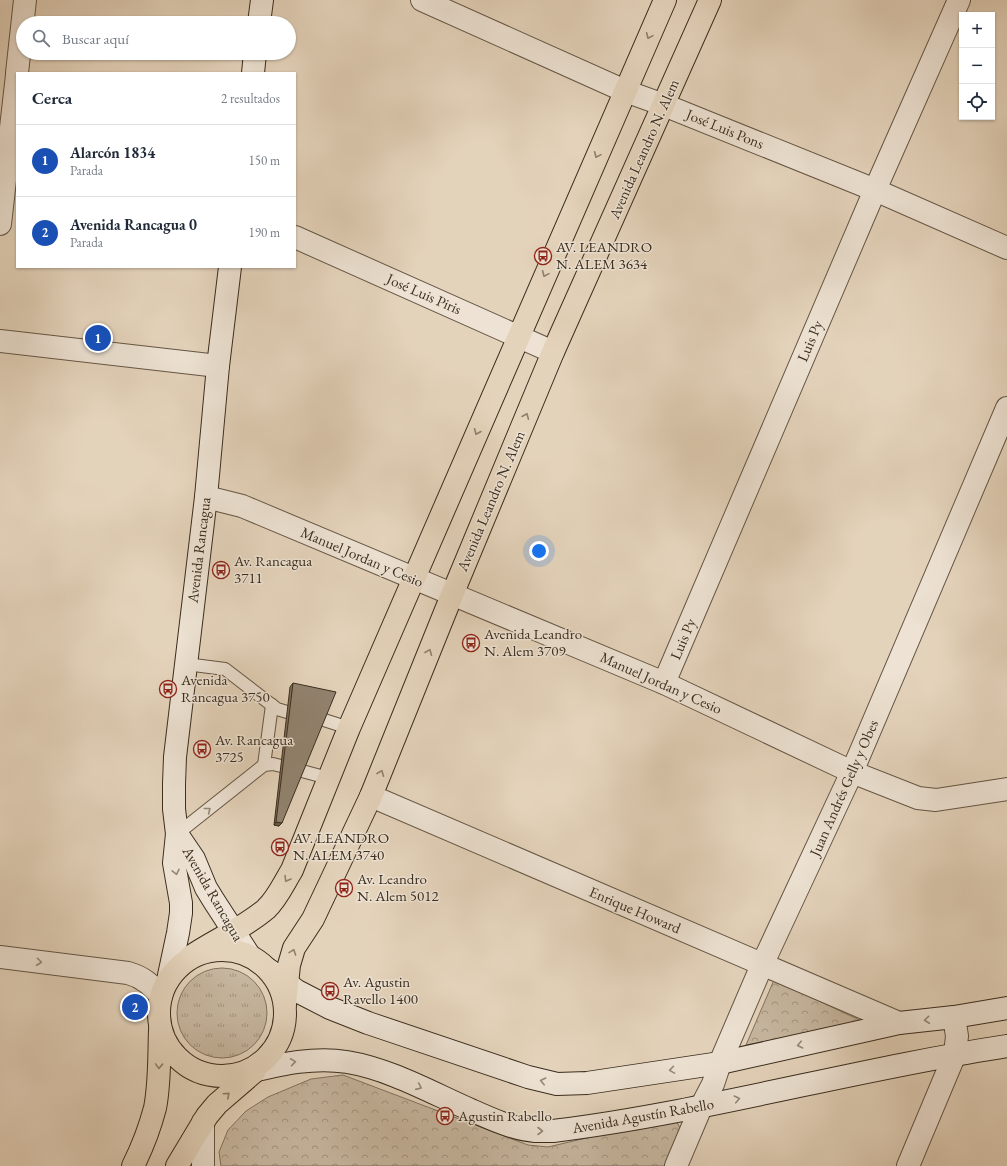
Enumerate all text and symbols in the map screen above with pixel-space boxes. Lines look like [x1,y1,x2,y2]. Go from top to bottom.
map controls [959,12,995,120]
button: + [959,12,995,48]
search box [16,16,296,60]
icon: search [30,27,52,49]
text: Buscar aquí [62,29,129,48]
one-way arrow [646,32,654,39]
button: − [959,48,995,84]
street label: Avenida Leandro N. Alem [604,76,683,223]
button: locate [959,84,995,120]
text: Cerca [32,87,72,109]
text: 2 resultados [221,90,280,107]
street label: José Luis Pons [682,104,767,153]
text: Alarcón 1834 [70,143,155,162]
one-way arrow [594,150,602,158]
text: 1 [42,152,48,169]
text: 150 m [249,152,280,169]
text: Parada [70,162,103,179]
text: Avenida Rancagua 0 [70,215,197,234]
text: 2 [42,224,48,241]
text: 190 m [249,224,280,241]
text: Parada [70,234,103,251]
place label: AV. LEANDRO N. ALEM 3634 [555,237,652,273]
bus stop icon: AV. LEANDRO N. ALEM 3634 [533,246,553,266]
street label: José Luis Piris [382,268,465,319]
one-way arrow [542,269,550,277]
street label: Luis Py [792,317,827,364]
pin: 1 [85,323,111,353]
one-way arrow [522,412,530,419]
street label: Avenida Leandro N. Alem [452,427,529,575]
one-way arrow [473,428,481,435]
street label: Avenida Rancagua [182,496,214,605]
street label: Manuel Jordan y Cesio [298,522,426,591]
your location [529,541,549,561]
place label: Av. Rancagua 3711 [233,551,312,587]
bus stop icon: Av. Rancagua 3711 [211,560,231,580]
street label: Luis Py [665,615,700,662]
place label: Avenida Leandro N. Alem 3709 [483,624,582,660]
bus stop icon: Avenida Leandro N. Alem 3709 [461,633,481,653]
street label: Manuel Jordan y Cesio [597,647,725,718]
one-way arrow [424,649,432,656]
place label: Avenida Rancagua 3750 [180,670,270,706]
bus stop icon: Avenida Rancagua 3750 [158,679,178,699]
street label: Juan Andrés Gelly y Obes [804,716,882,861]
place label: Av. Rancagua 3725 [214,730,293,766]
bus stop icon: Av. Rancagua 3725 [192,739,212,759]
one-way arrow [376,769,384,776]
one-way arrow [203,807,210,814]
place label: AV. LEANDRO N. ALEM 3740 [292,828,389,864]
bus stop icon: AV. LEANDRO N. ALEM 3740 [270,837,290,857]
street label: Avenida Rancagua [178,842,248,945]
one-way arrow [171,869,179,875]
place label: Av. Leandro N. Alem 5012 [356,869,439,905]
one-way arrow [284,875,291,882]
bus stop icon: Av. Leandro N. Alem 5012 [334,878,354,898]
street label: Enrique Howard [587,882,684,938]
one-way arrow [288,949,297,956]
one-way arrow [36,957,42,966]
place label: Av. Agustin Ravello 1400 [342,972,418,1008]
bus stop icon: Av. Agustin Ravello 1400 [320,981,340,1001]
pin: 2 [122,992,148,1022]
one-way arrow [924,1015,930,1024]
one-way arrow [796,1040,803,1048]
one-way arrow [290,1058,297,1067]
one-way arrow [155,1063,163,1069]
one-way arrow [669,1065,675,1074]
one-way arrow [540,1077,547,1085]
one-way arrow [415,1082,422,1090]
one-way arrow [223,1092,230,1099]
street label: Avenida Agustín Rabello [570,1094,715,1137]
one-way arrow [734,1095,741,1104]
bus stop icon: Agustin Rabello [435,1106,455,1126]
place label: Agustin Rabello [457,1106,552,1125]
one-way arrow [537,1127,543,1135]

